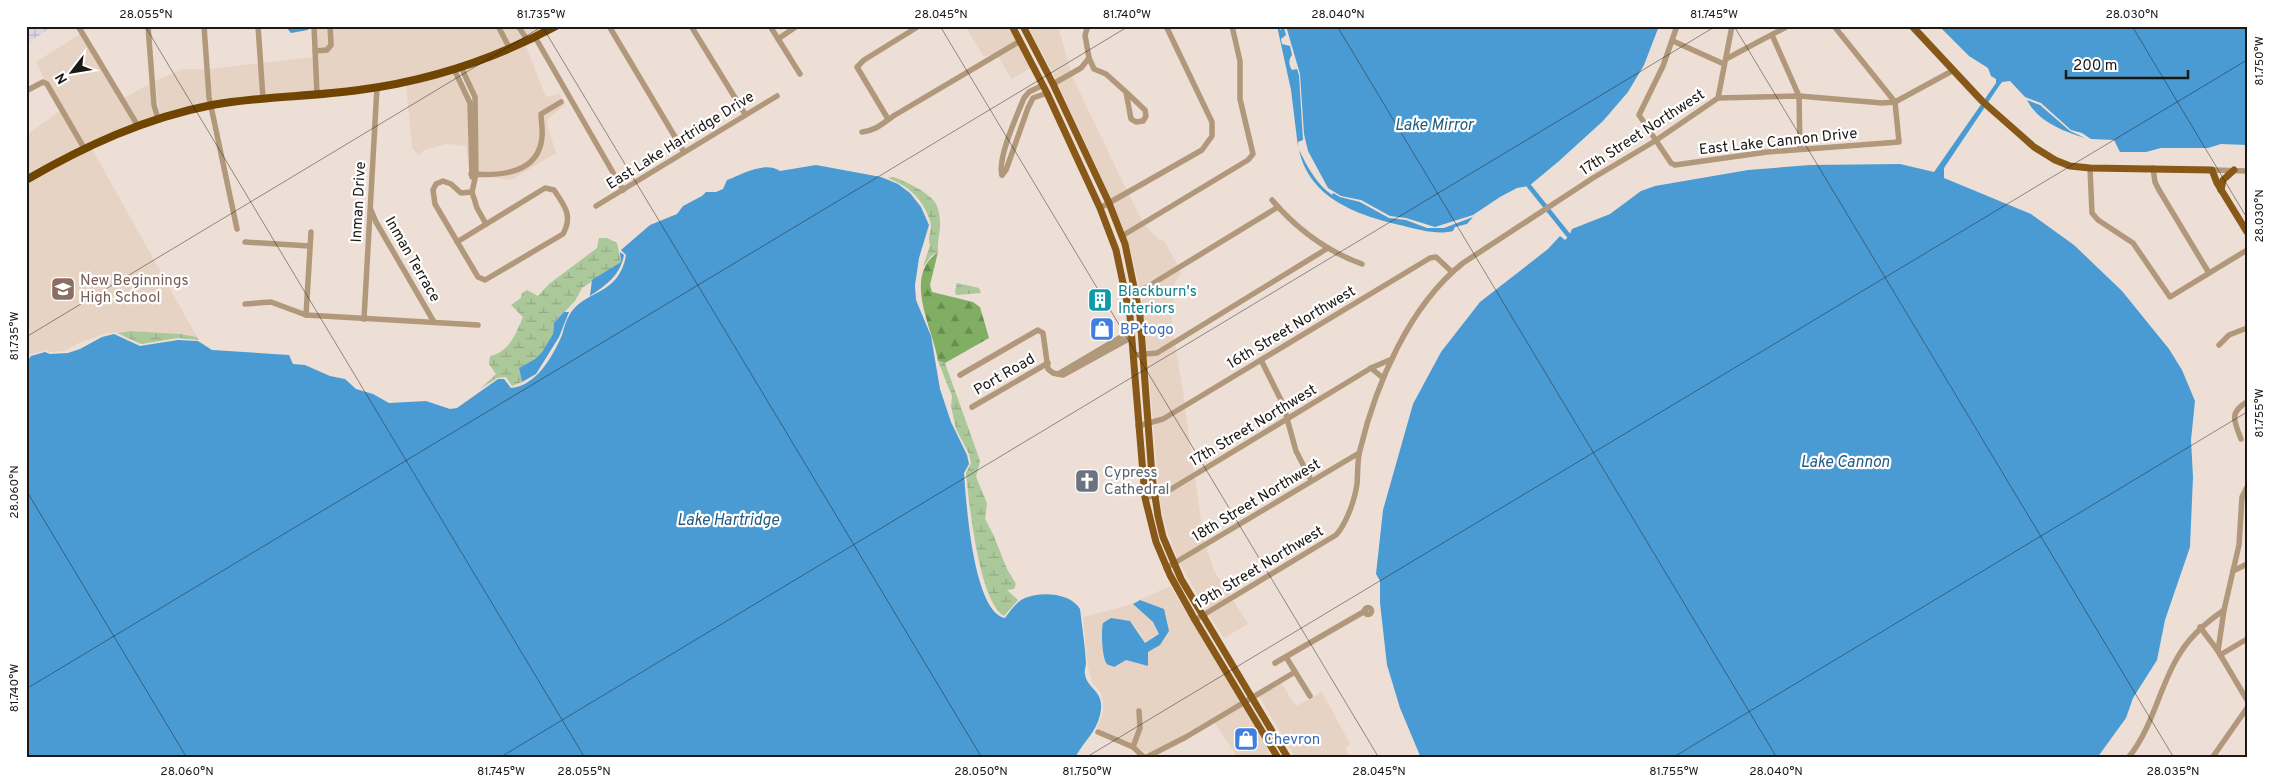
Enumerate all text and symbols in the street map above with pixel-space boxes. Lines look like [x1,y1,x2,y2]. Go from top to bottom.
text: 28.055°N [119,7,173,23]
text: 81.735°W [517,7,565,23]
text: 28.045°N [914,7,968,23]
text: 81.740°W [1103,7,1151,23]
text: 28.040°N [1311,7,1365,23]
text: 81.745°W [1690,7,1738,23]
text: 28.030°N [2105,7,2159,23]
text: 81.750°W [2252,36,2268,86]
north arrow [48,48,98,98]
scale bar [2066,48,2188,80]
text: 200 m [2073,57,2118,76]
text: N [52,69,72,87]
street label: 17th Street Northwest [1577,86,1709,181]
street label: East Lake Hartridge Drive [603,88,758,195]
water label: Lake Mirror [1395,116,1475,136]
street label: East Lake Cannon Drive [1698,125,1858,160]
street label: Inman Drive [348,161,371,243]
text: 28.030°N [2252,189,2268,243]
street label: Inman Terrace [380,214,444,306]
place label: New Beginnings High School [80,272,188,308]
school or university icon: New Beginnings High School [50,276,76,302]
street label: 16th Street Northwest [1224,282,1359,374]
place label: Blackburn's Interiors [1118,283,1197,319]
building icon: Blackburn's Interiors [1087,287,1113,313]
text: 81.735°W [7,312,23,360]
shop icon: BP togo [1089,316,1115,342]
place label: BP togo [1120,321,1174,340]
street label: Port Road [971,350,1039,400]
street label: 17th Street Northwest [1187,381,1321,472]
text: 81.755°W [2252,388,2268,438]
water label: Lake Cannon [1800,453,1890,473]
street label: 18th Street Northwest [1189,455,1324,547]
place label: Cypress Cathedral [1104,464,1170,500]
text: 28.060°N [7,465,23,519]
church icon: Cypress Cathedral [1074,468,1100,494]
water label: Lake Hartridge [677,511,780,531]
street label: 19th Street Northwest [1192,522,1327,614]
text: 81.740°W [7,664,23,712]
shop icon: Chevron [1233,726,1259,752]
place label: Chevron [1264,731,1320,750]
text: 28.060°N [160,764,214,780]
text: 81.745°W [477,764,525,780]
text: 28.055°N [557,764,611,780]
text: 28.050°N [954,764,1008,780]
text: 81.750°W [1062,764,1112,780]
text: 28.045°N [1352,764,1406,780]
text: 81.755°W [1649,764,1699,780]
text: 28.040°N [1749,764,1803,780]
text: 28.035°N [2146,764,2200,780]

